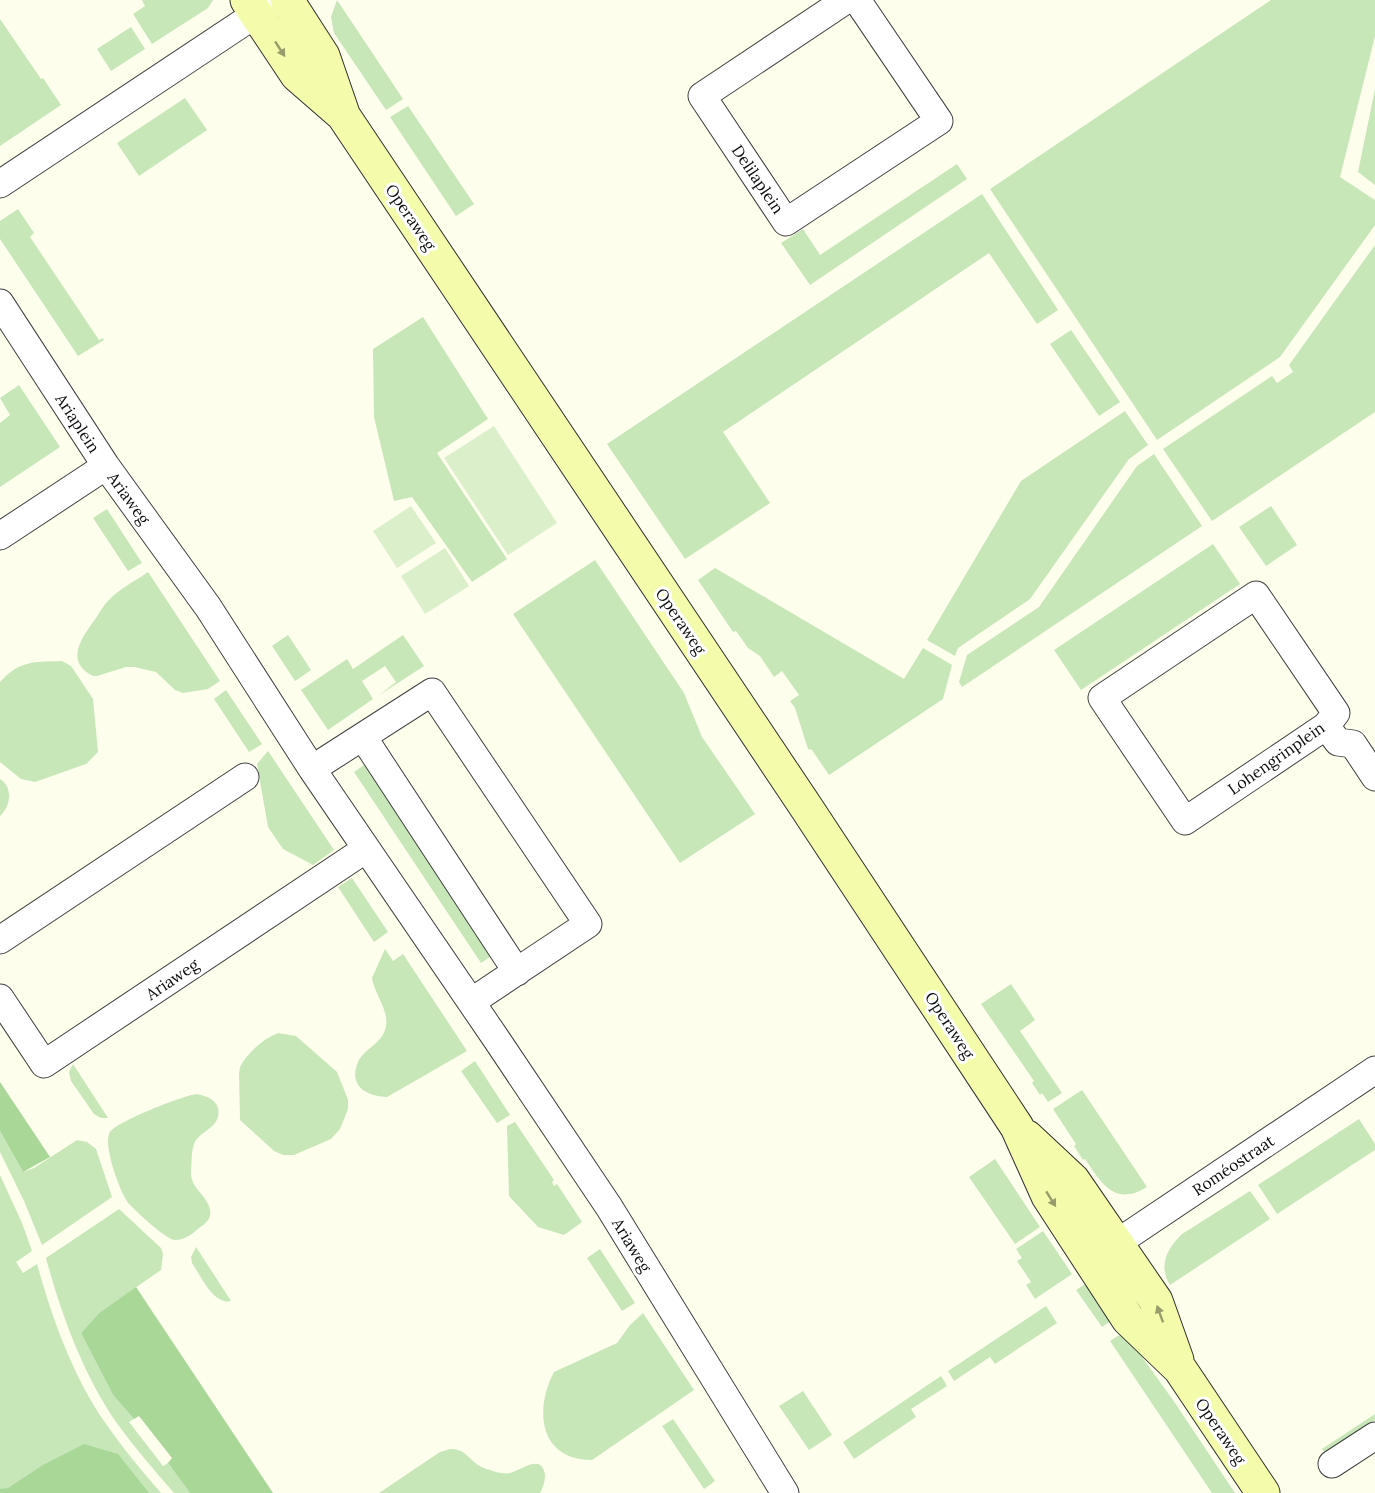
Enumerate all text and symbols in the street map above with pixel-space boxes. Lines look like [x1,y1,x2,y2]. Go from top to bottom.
one-way arrow [274,40,285,57]
street label: Delilaplein [728,141,788,218]
street label: Operaweg [381,180,441,255]
street label: Ariaplein [51,389,105,457]
street label: Ariaweg [103,467,155,529]
street label: Operaweg [651,584,711,659]
street label: Lohengrinplein [1224,717,1328,799]
street label: Ariaweg [141,953,203,1005]
street label: Operaweg [921,988,980,1063]
street label: Roméostraat [1188,1130,1278,1200]
one-way arrow [1045,1191,1056,1207]
street label: Ariaweg [608,1213,657,1277]
one-way arrow [1155,1305,1164,1323]
street label: Operaweg [1191,1394,1251,1469]

